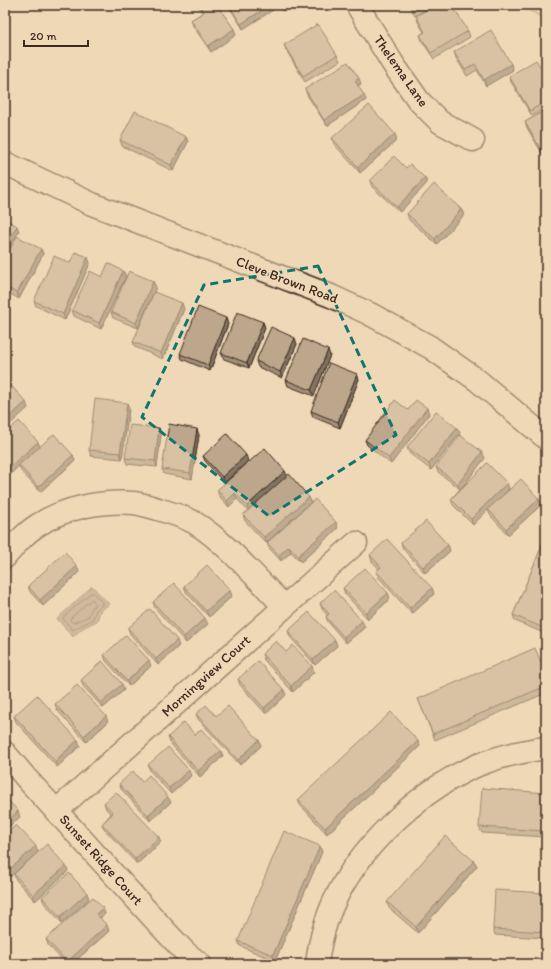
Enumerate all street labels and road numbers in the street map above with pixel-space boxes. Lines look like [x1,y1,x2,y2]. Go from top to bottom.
street label: Thelema Lane [370,32,432,110]
street label: Cleve Brown Road [234,253,341,307]
street label: Morningview Court [158,632,254,720]
street label: Sunset Ridge Court [56,811,146,909]

